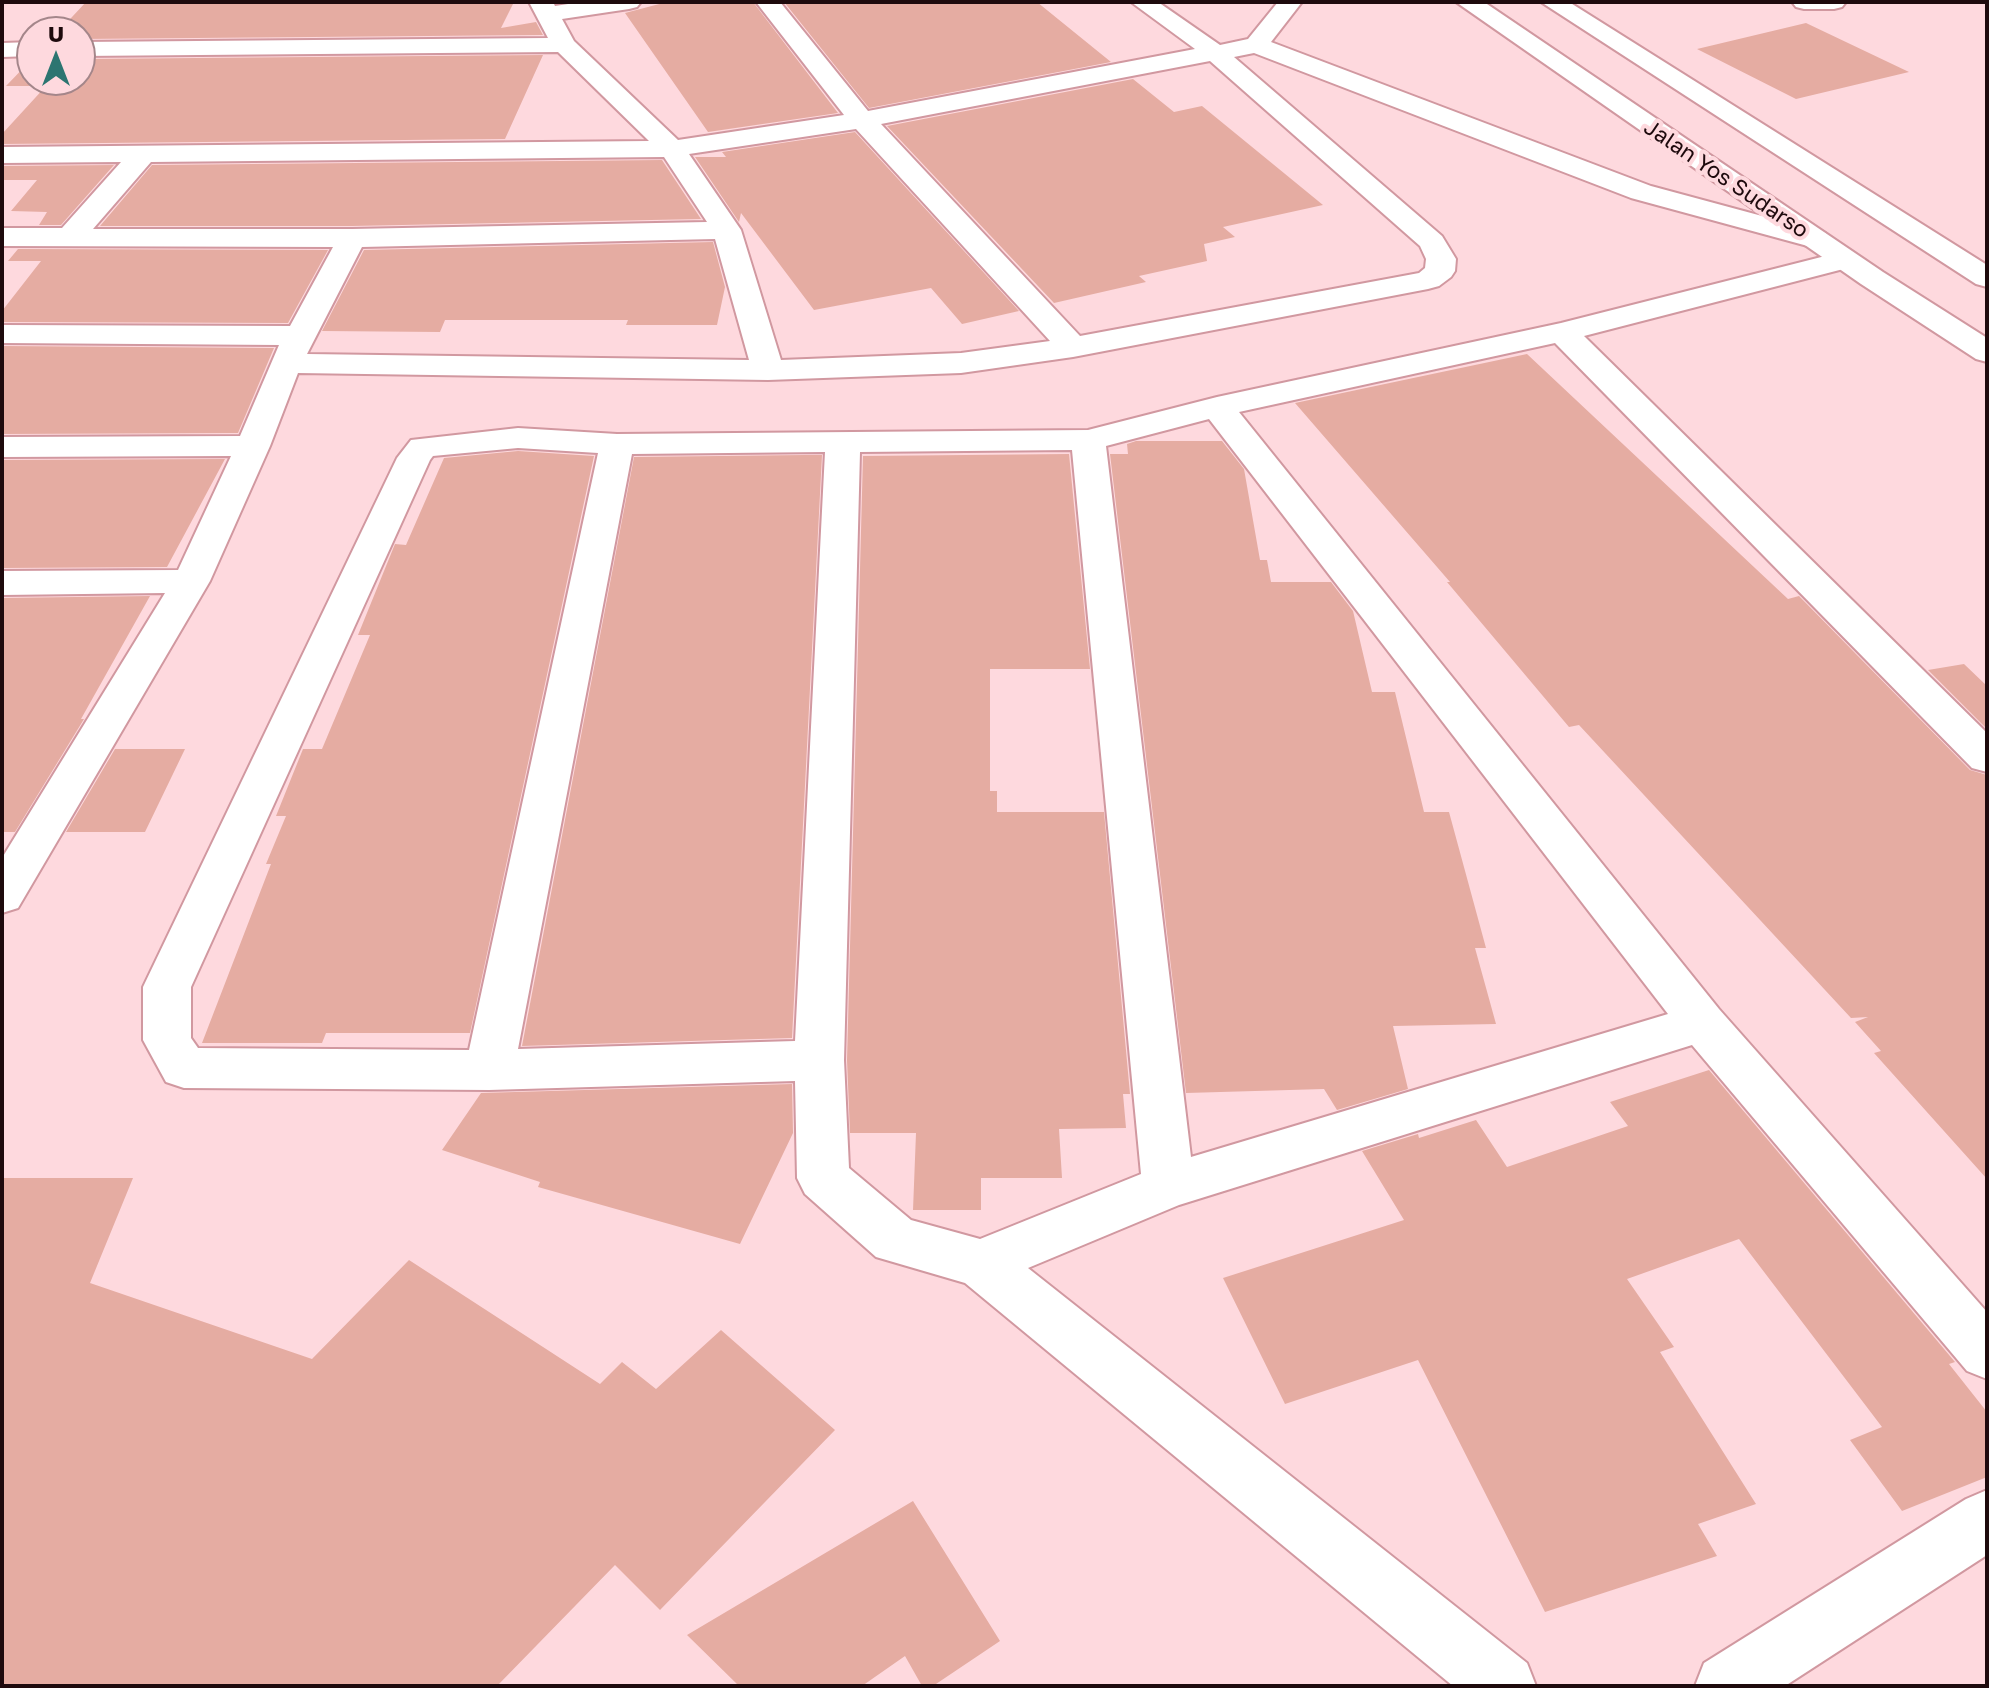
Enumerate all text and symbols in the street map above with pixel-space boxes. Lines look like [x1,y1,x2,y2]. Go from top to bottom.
north arrow [16,16,96,96]
text: U [48,20,64,47]
street label: Jalan Yos Sudarso [1639,114,1813,244]

